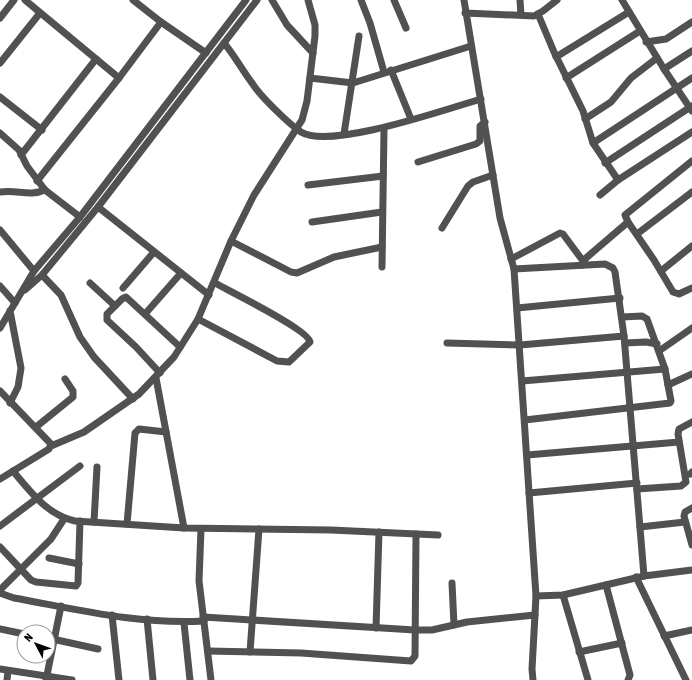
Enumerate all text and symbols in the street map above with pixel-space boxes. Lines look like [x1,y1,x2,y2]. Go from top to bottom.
north arrow [16,624,56,664]
text: N [22,631,35,644]

